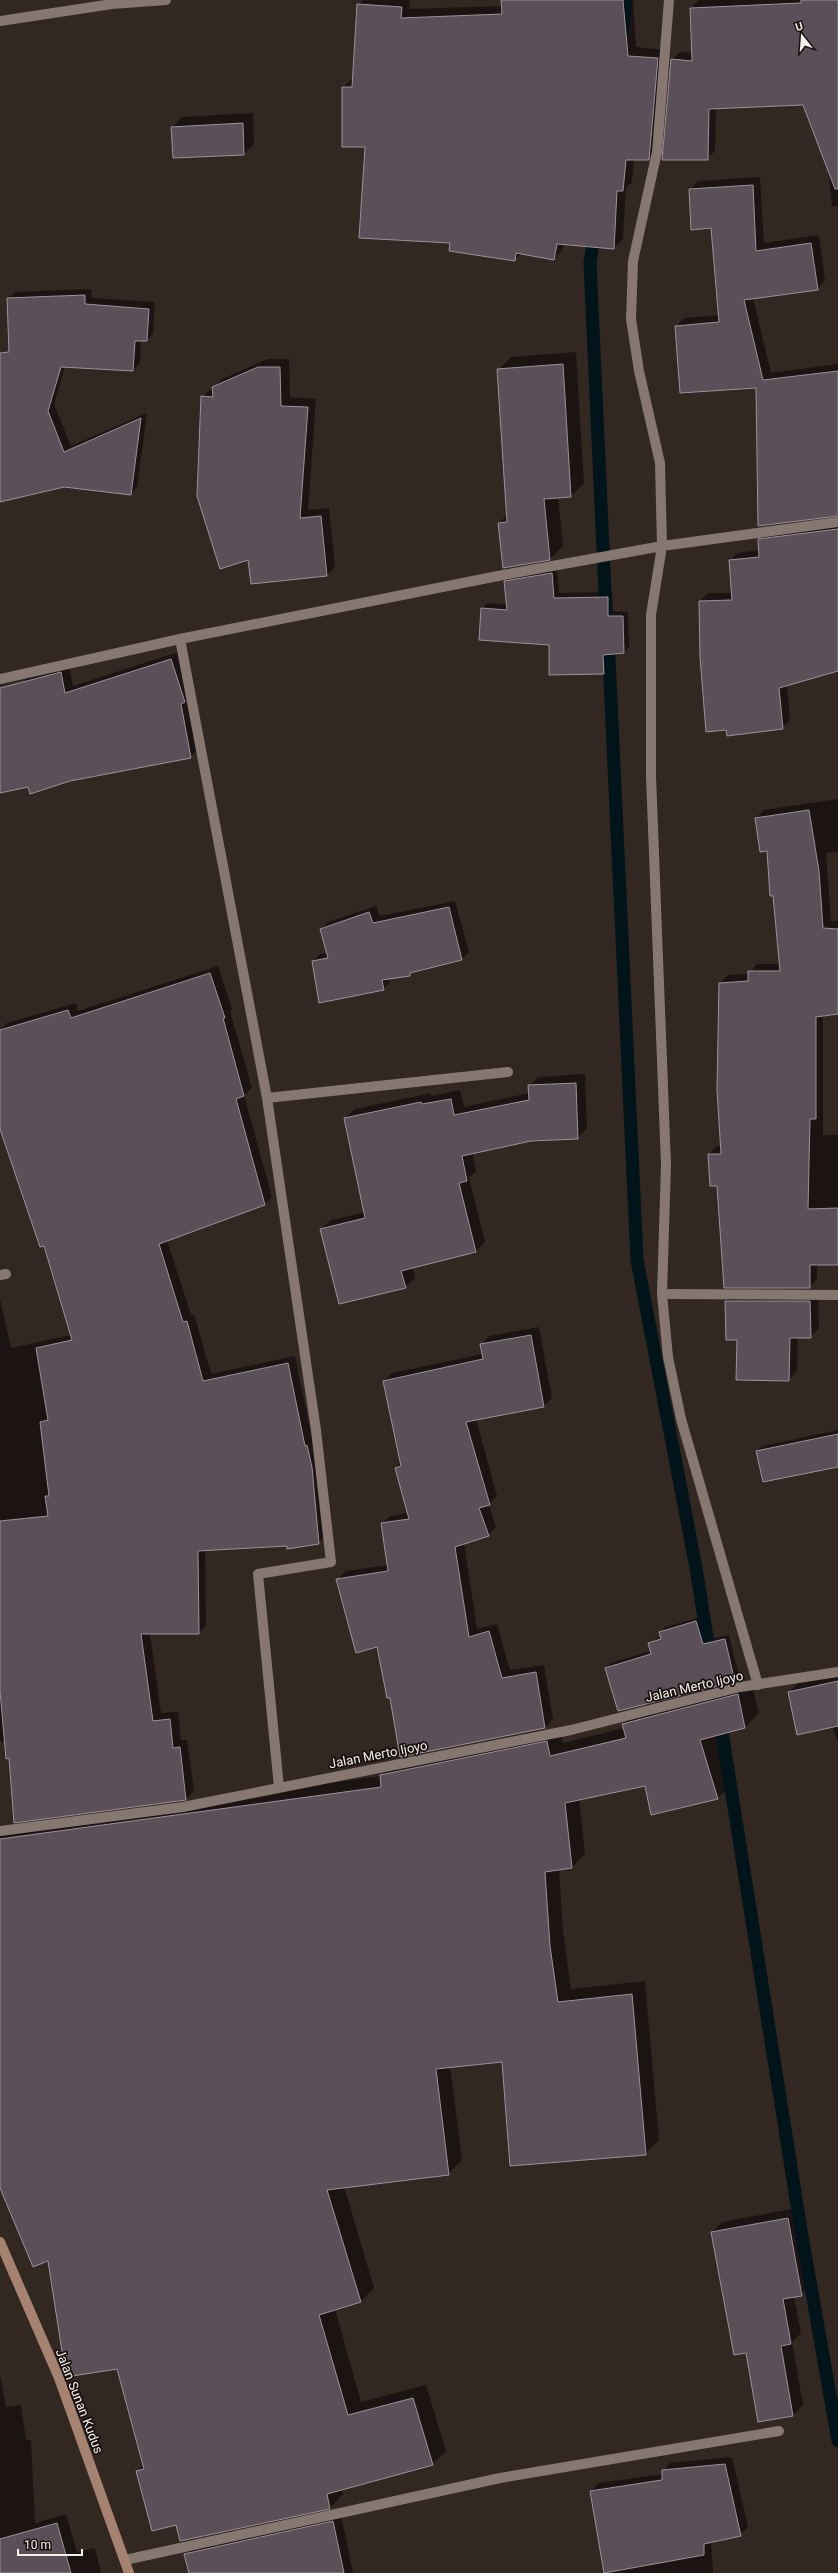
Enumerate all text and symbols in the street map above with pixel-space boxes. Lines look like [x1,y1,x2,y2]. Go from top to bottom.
north arrow [782,16,822,56]
text: U [794,20,805,34]
street label: Jalan Merto Ijoyo [644,1668,745,1705]
street label: Jalan Merto Ijoyo [328,1738,429,1771]
street label: Jalan Sunan Kudus [53,2347,106,2456]
scale bar [18,2531,82,2557]
text: 10 m [24,2538,51,2552]

